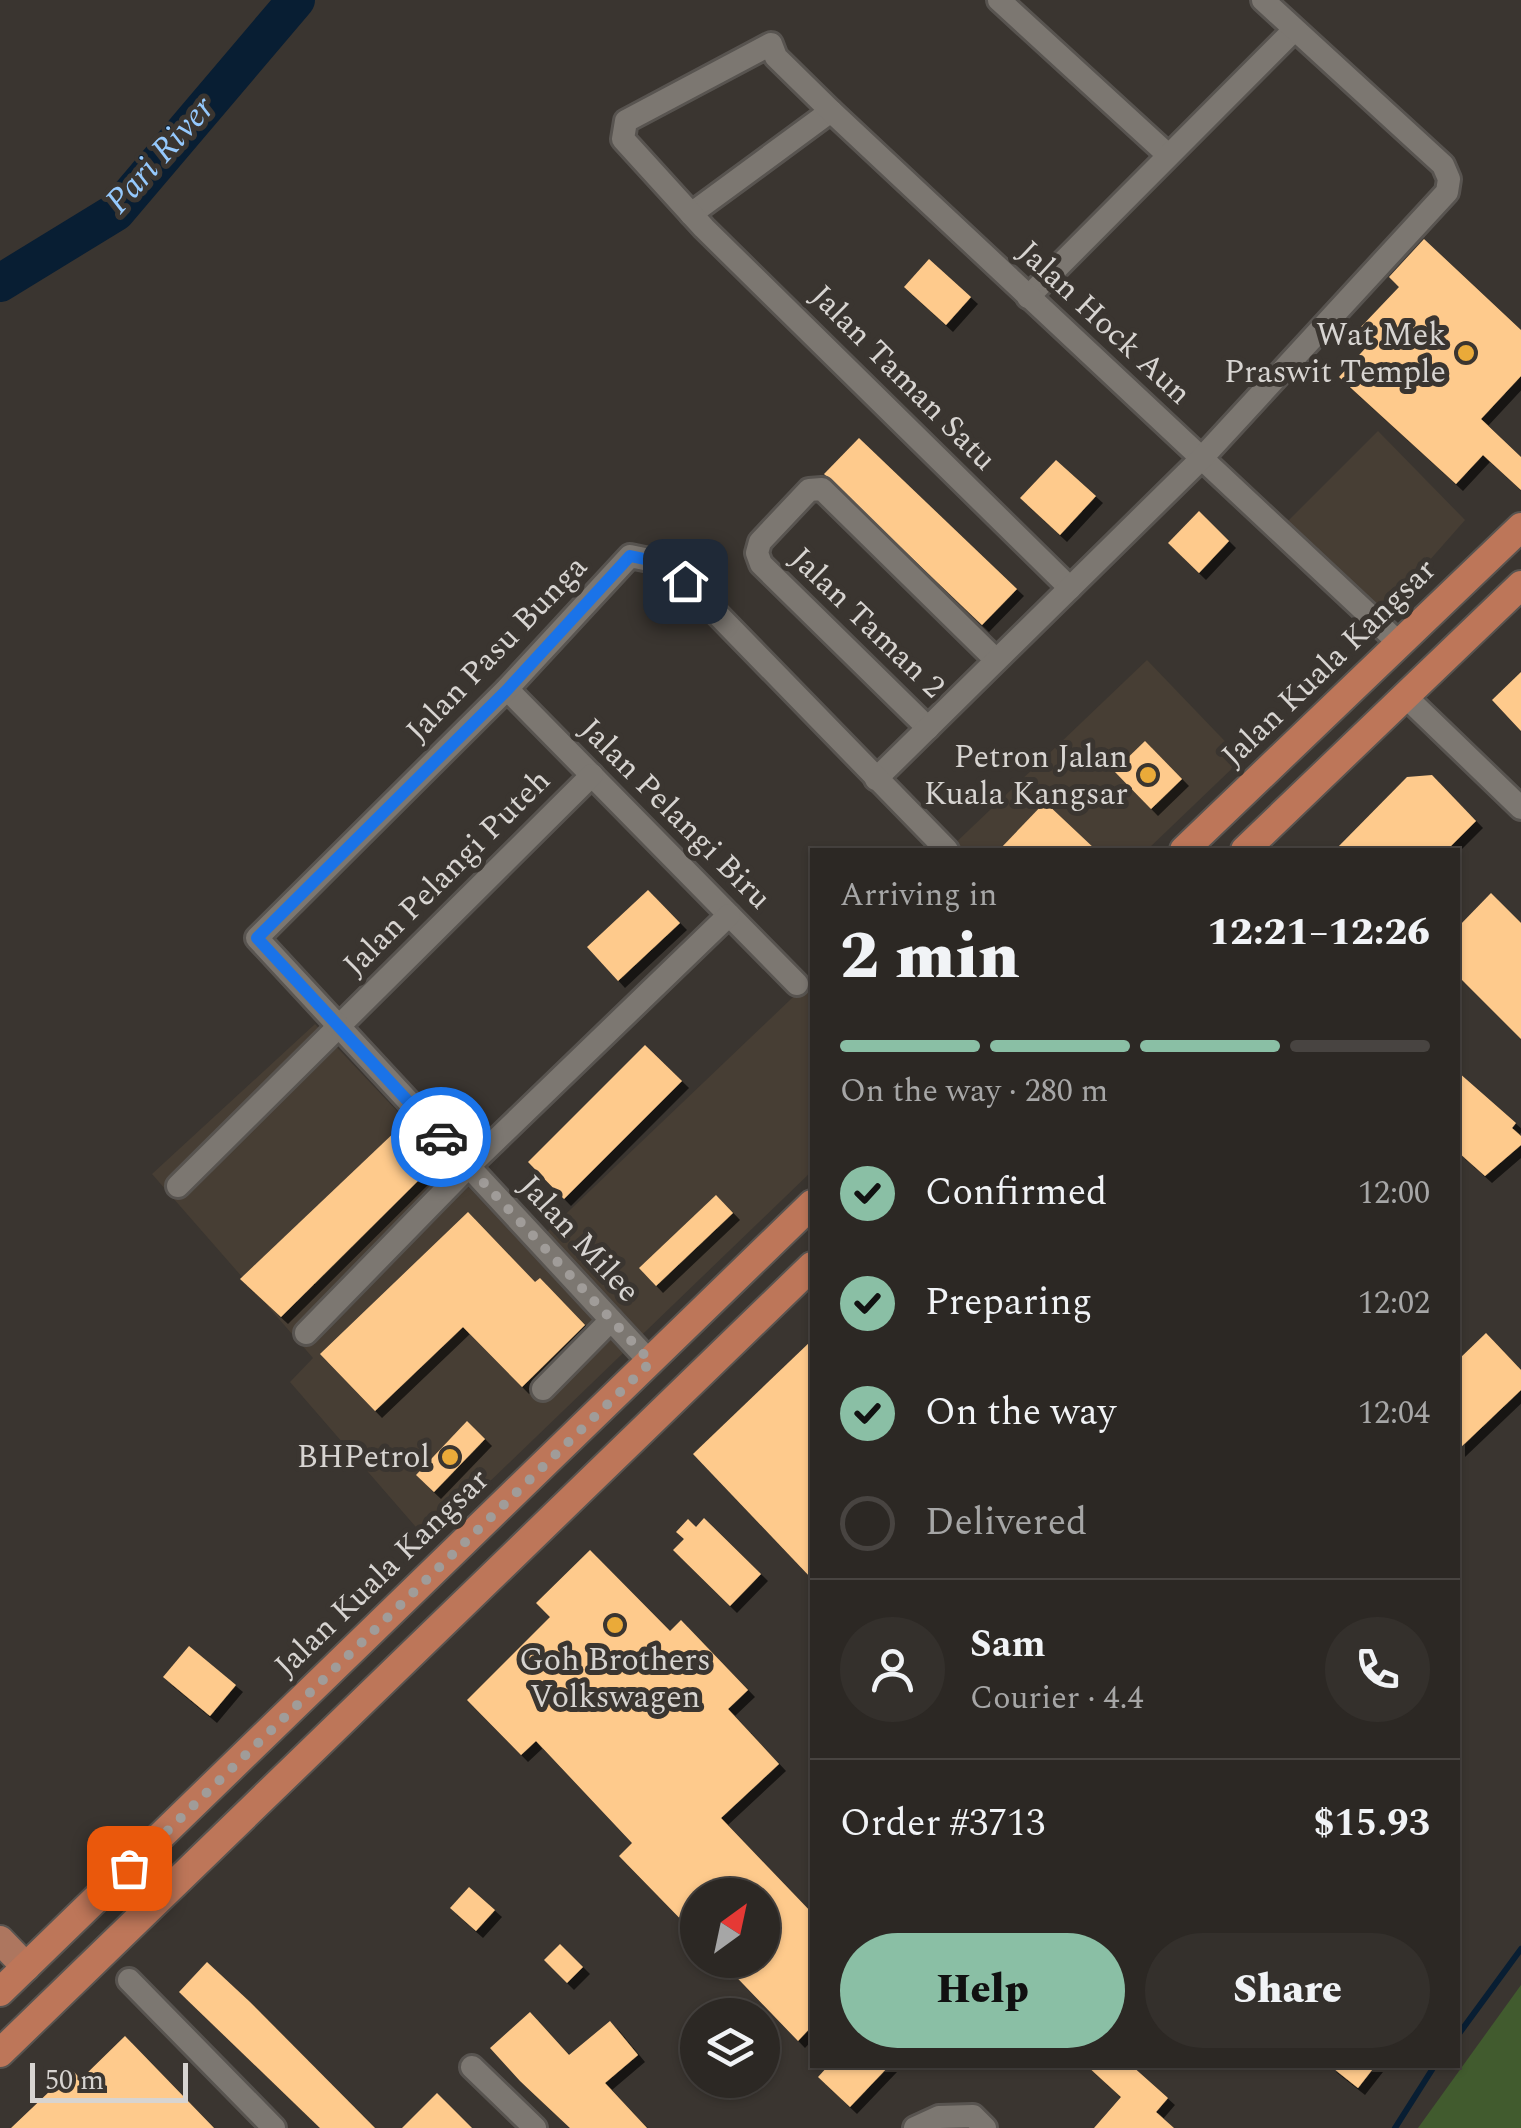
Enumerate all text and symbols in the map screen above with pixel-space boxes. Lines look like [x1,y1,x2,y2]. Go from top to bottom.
water label: Pari River [92,83,228,226]
street label: Jalan Hock Aun [1006,229,1202,417]
street label: Jalan Taman Satu [798,273,1008,483]
place label: Wat Mek Praswit Temple [1224,311,1446,397]
marker: Wat Mek Praswit Temple [1455,342,1477,364]
street label: Jalan Taman 2 [778,536,956,710]
pin [643,539,728,624]
street label: Jalan Pasu Bunga [395,544,600,754]
street label: Jalan Kuala Kangsar [1210,547,1448,779]
icon: home [658,554,713,609]
street label: Jalan Pelangi Biru [568,707,782,921]
place label: Petron Jalan Kuala Kangsar [924,733,1128,819]
street label: Jalan Pelangi Puteh [332,758,562,988]
marker: Petron Jalan Kuala Kangsar [1137,764,1159,786]
text: Arriving in [840,871,997,920]
text: 12:21–12:26 [1207,904,1430,962]
text: 2 min [840,908,1020,1007]
text: On the way · 280 m [840,1067,1108,1116]
courier [391,1087,491,1187]
icon: car [414,1110,469,1165]
street label: Jalan Milee [507,1164,651,1314]
text: Confirmed [925,1164,1107,1222]
icon: check [840,1166,895,1221]
text: 12:00 [1358,1169,1430,1218]
text: Preparing [925,1274,1092,1332]
icon: check [840,1276,895,1331]
text: 12:02 [1358,1279,1430,1328]
text: On the way [925,1384,1116,1442]
icon: check [840,1386,895,1441]
text: 12:04 [1358,1389,1430,1438]
place label: BHPetrol [297,1433,430,1482]
marker: BHPetrol [439,1446,461,1468]
street label: Jalan Kuala Kangsar [263,1457,501,1689]
text: Delivered [925,1494,1087,1552]
marker: Goh Brothers Volkswagen [604,1614,626,1636]
text: Sam [970,1616,1046,1674]
button: person [840,1617,945,1722]
button: phone [1325,1617,1430,1722]
place label: Goh Brothers Volkswagen [519,1636,711,1722]
text: Courier · 4.4 [970,1674,1143,1723]
text: Order #3713 [840,1795,1045,1853]
text: $15.93 [1313,1795,1430,1853]
pin [87,1826,172,1911]
icon: bag [102,1841,157,1896]
north arrow [680,1878,780,1978]
map controls [680,1878,780,2098]
button: Help [840,1933,1125,2048]
button: Share [1145,1933,1430,2048]
button: layers [680,1998,780,2098]
scale bar [30,2058,188,2102]
text: 50 m [45,2059,104,2102]

